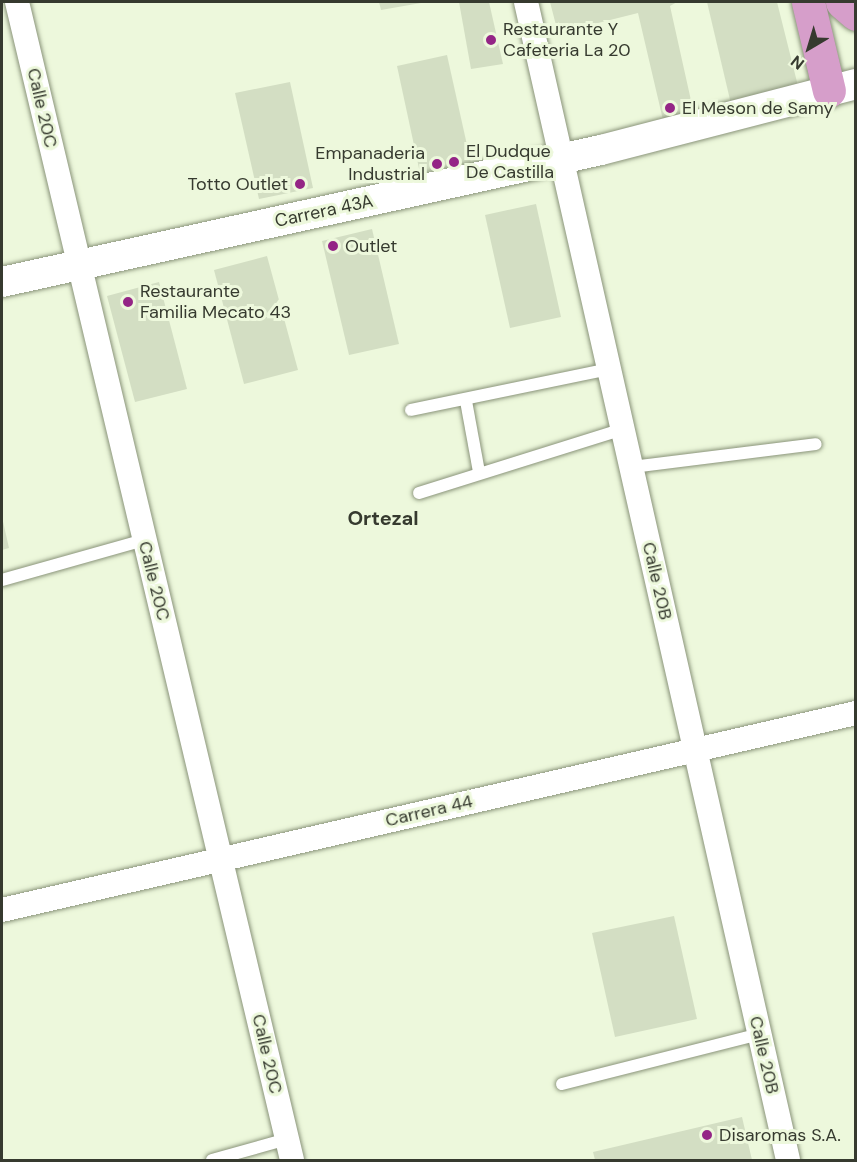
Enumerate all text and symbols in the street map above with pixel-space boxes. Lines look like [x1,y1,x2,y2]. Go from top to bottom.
north arrow [779,18,839,78]
place label: Restaurante Y Cafeteria La 20 [503,19,631,62]
marker: Restaurante Y Cafeteria La 20 [484,33,498,47]
text: N [787,51,809,74]
street label: Calle 20C [22,66,62,150]
place label: El Meson de Samy [682,97,833,119]
marker: El Meson de Samy [663,101,677,115]
place label: El Dudque De Castilla [466,141,554,184]
place label: Empanaderia Industrial [315,143,425,186]
marker: El Dudque De Castilla [447,155,461,169]
marker: Empanaderia Industrial [430,157,444,171]
place label: Totto Outlet [188,173,288,195]
marker: Totto Outlet [293,177,307,191]
street label: Carrera 43A [273,190,375,232]
place label: Outlet [345,235,397,257]
marker: Outlet [326,239,340,253]
place label: Restaurante Familia Mecato 43 [140,281,291,324]
marker: Restaurante Familia Mecato 43 [121,295,135,309]
district label: Ortezal [347,506,419,530]
street label: Calle 20C [134,539,174,623]
street label: Calle 20B [638,540,676,622]
street label: Carrera 44 [383,790,475,832]
street label: Calle 20C [247,1012,287,1096]
street label: Calle 20B [745,1014,783,1096]
place label: Disaromas S.A. [719,1124,841,1146]
marker: Disaromas S.A. [700,1128,714,1142]

